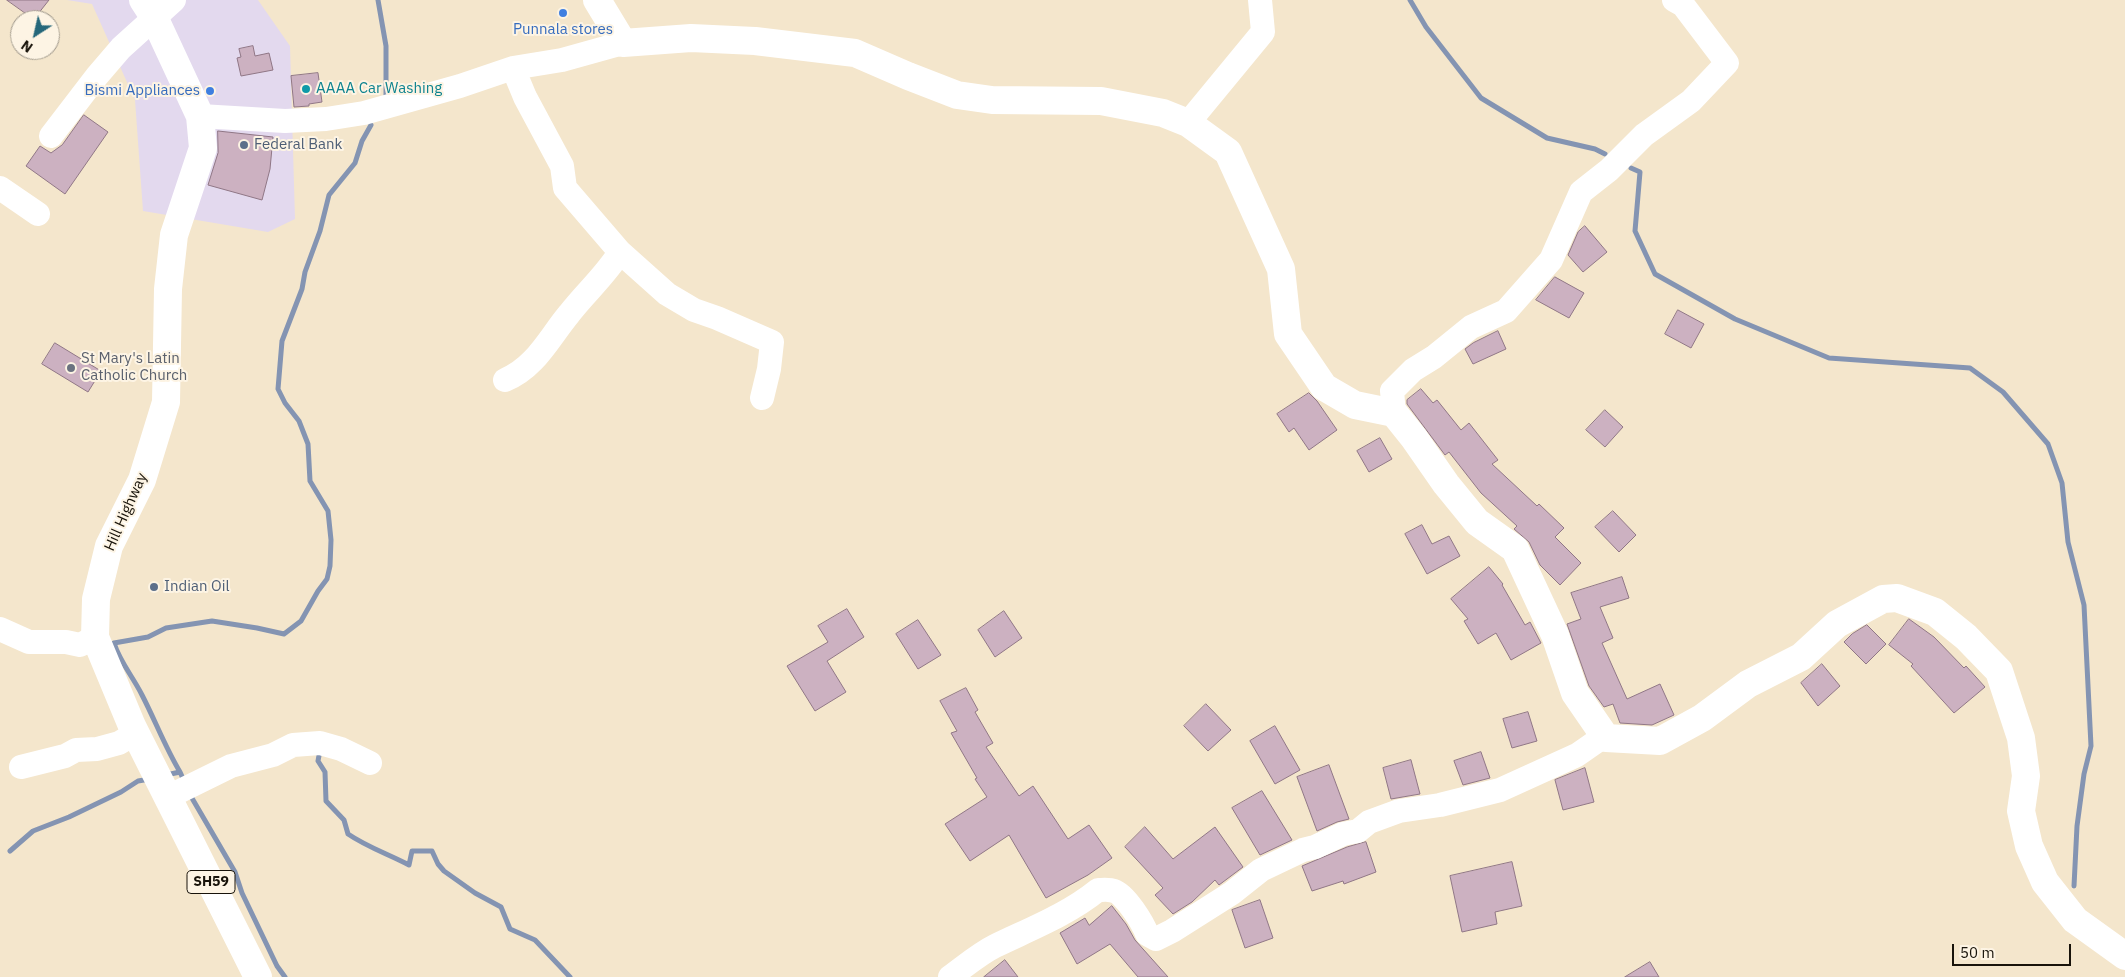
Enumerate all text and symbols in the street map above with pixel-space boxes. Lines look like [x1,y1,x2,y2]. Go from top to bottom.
marker: Punnala stores [557,7,569,19]
north arrow [10,10,60,60]
place label: Punnala stores [513,21,613,39]
text: N [18,36,36,57]
place label: AAAA Car Washing [316,80,442,98]
place label: Bismi Appliances [84,82,200,100]
marker: AAAA Car Washing [300,83,312,95]
marker: Bismi Appliances [204,85,216,97]
place label: Federal Bank [254,136,342,154]
marker: Federal Bank [238,139,250,151]
place label: St Mary's Latin Catholic Church [81,350,187,385]
marker: St Mary's Latin Catholic Church [65,362,77,374]
street label: Hill Highway [101,470,151,554]
place label: Indian Oil [164,578,229,596]
marker: Indian Oil [148,581,160,593]
road number: SH59 [187,870,235,894]
scale bar [1955,934,2074,966]
text: 50 m [1960,943,1995,962]

